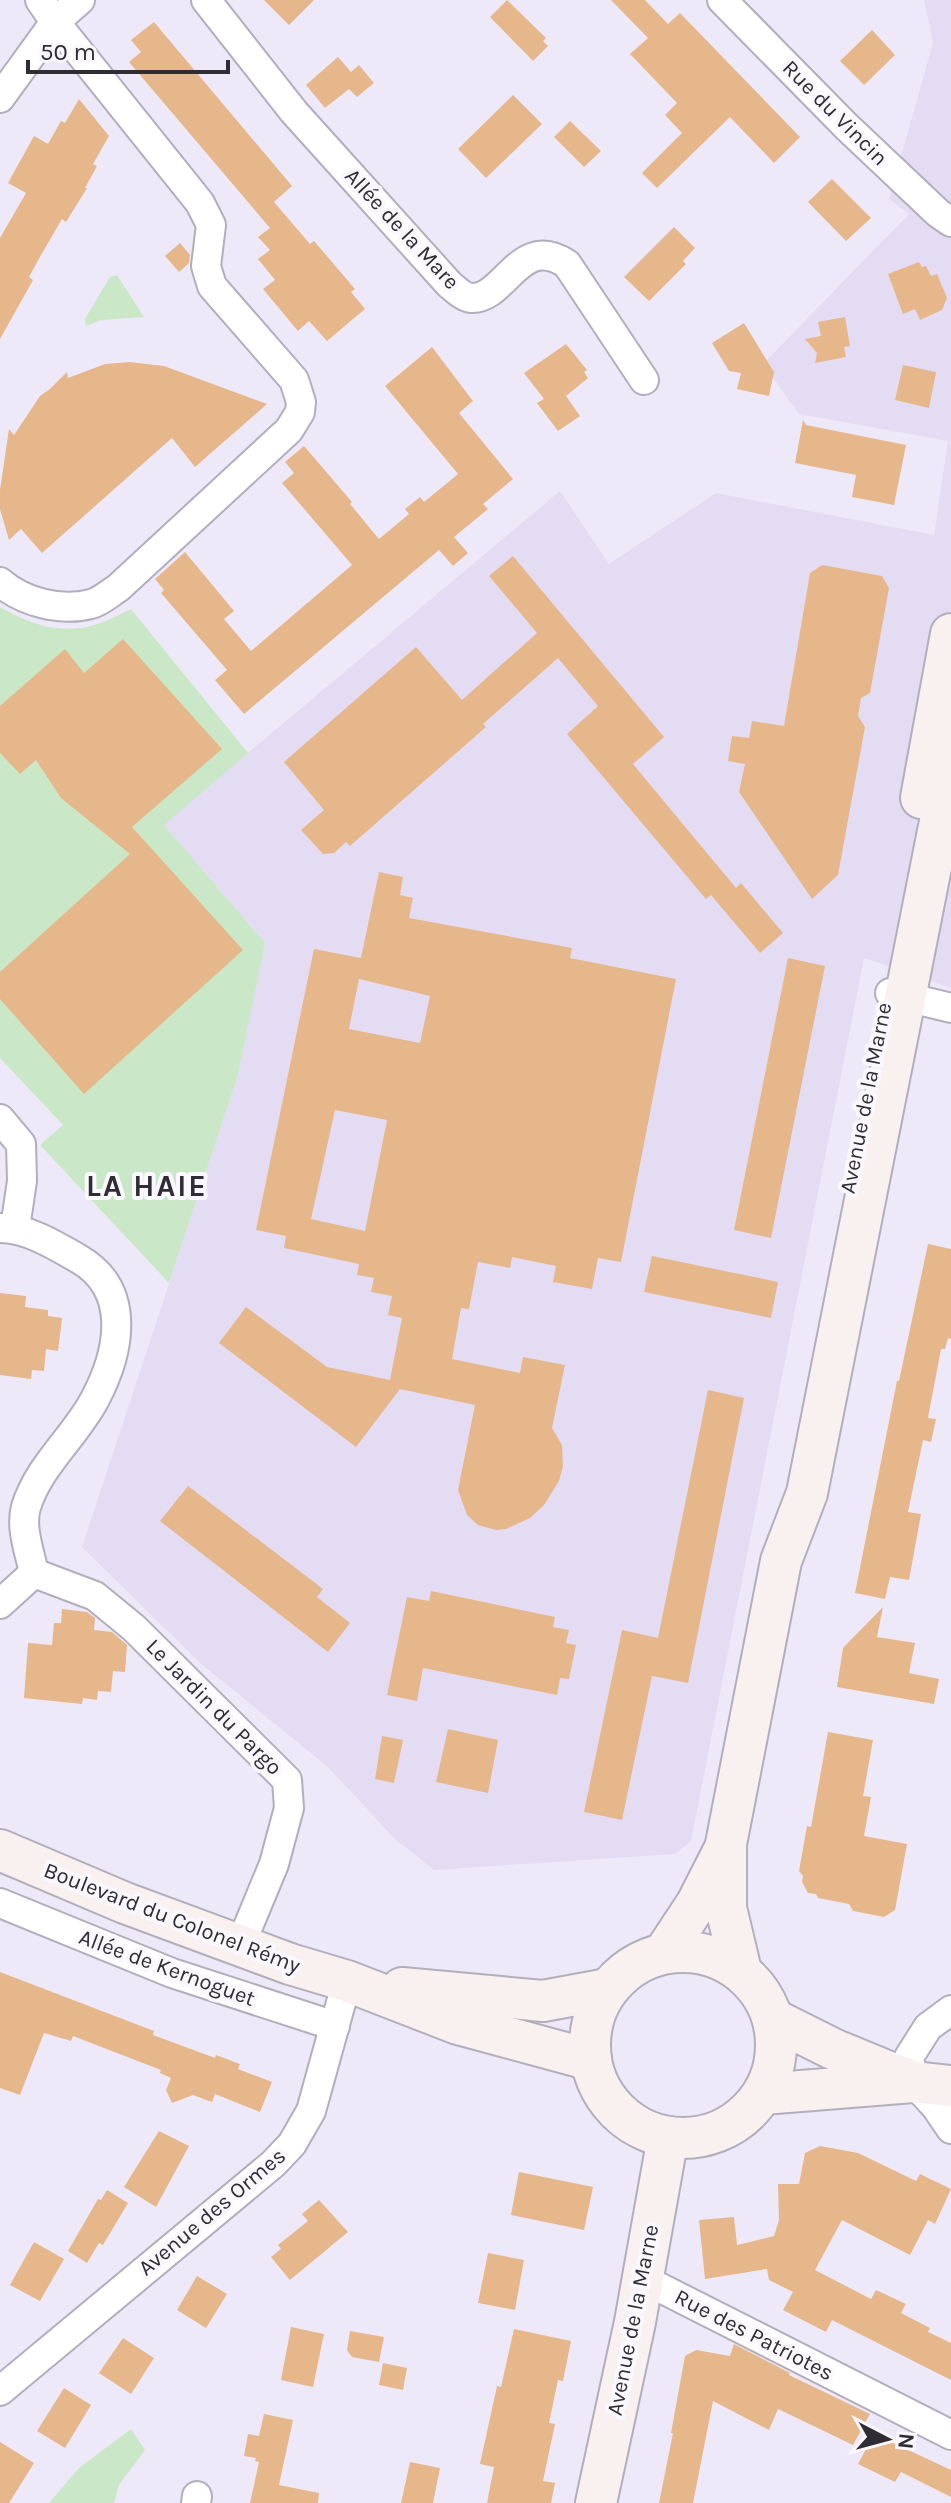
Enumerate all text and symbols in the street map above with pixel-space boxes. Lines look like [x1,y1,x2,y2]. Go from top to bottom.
scale bar [28,24,228,74]
text: 50 m [40,38,96,66]
street label: Rue du Vincin [777,55,893,171]
street label: Allée de la Mare [339,163,465,295]
street label: Avenue de la Marne [835,1000,897,1196]
district label: LA HAIE [86,1168,208,1204]
street label: Le Jardin du Pargo [141,1634,287,1780]
street label: Boulevard du Colonel Rémy [40,1857,304,1979]
street label: Allée de Kernoguet [75,1924,259,2012]
street label: Avenue des Ormes [133,2143,291,2281]
street label: Avenue de la Marne [602,2222,664,2418]
street label: Rue des Patriotes [670,2284,838,2386]
north arrow [847,2399,927,2479]
text: N [892,2432,920,2450]

